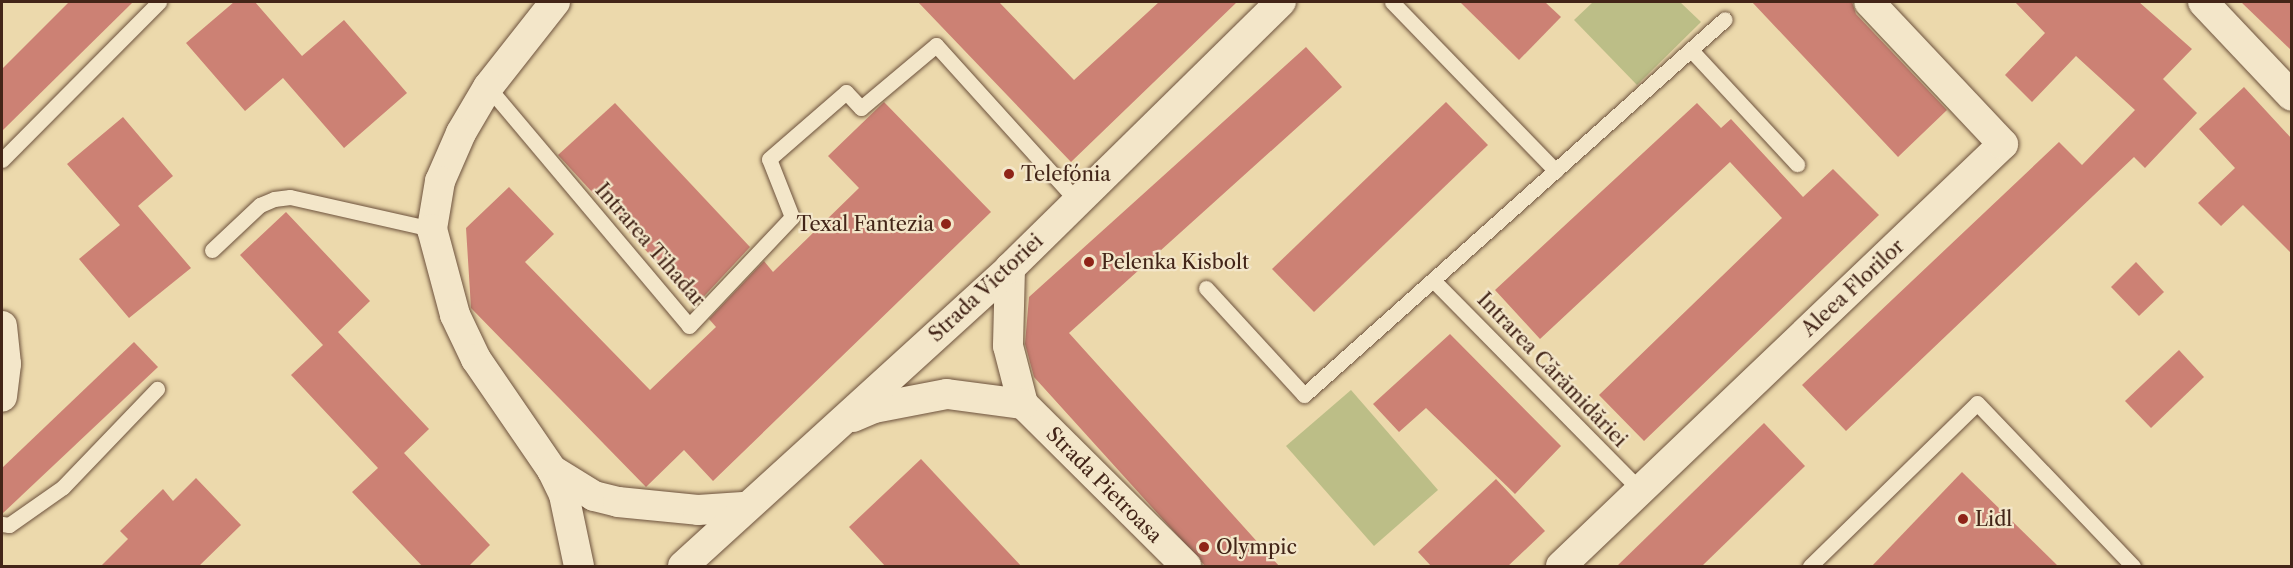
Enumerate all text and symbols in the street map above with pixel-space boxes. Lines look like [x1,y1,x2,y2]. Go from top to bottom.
place label: Telefónia [1021,162,1111,186]
marker: Telefónia [1002,167,1016,181]
street label: Intrarea Tihadar [590,178,710,312]
place label: Texal Fantezia [797,212,934,236]
marker: Texal Fantezia [939,217,953,231]
street label: Strada Victoriei [924,229,1048,347]
street label: Aleea Florilor [1797,234,1909,342]
place label: Pelenka Kisbolt [1101,250,1249,274]
marker: Pelenka Kisbolt [1082,255,1096,269]
street label: Intrarea Cărămidăriei [1472,288,1632,452]
street label: Strada Pietroasa [1041,422,1167,548]
place label: Lidl [1975,507,2012,531]
marker: Lidl [1956,512,1970,526]
place label: Olympic [1216,535,1297,559]
marker: Olympic [1197,540,1211,554]

